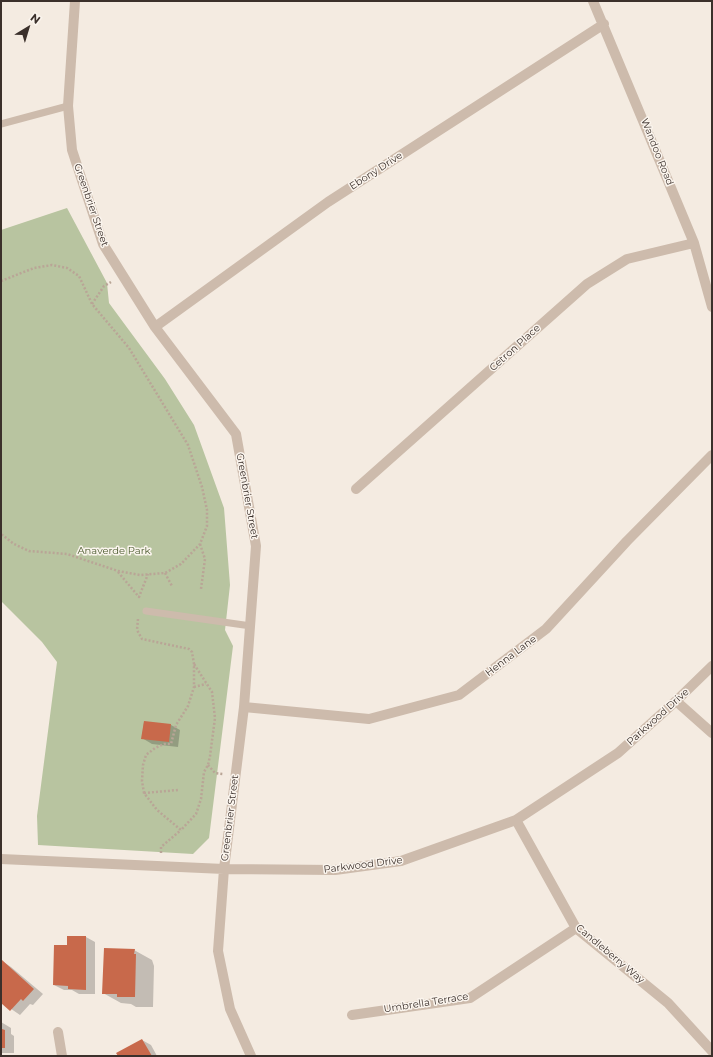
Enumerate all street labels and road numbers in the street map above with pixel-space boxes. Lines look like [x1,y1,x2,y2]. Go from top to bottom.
street label: Wandoo Road [638,117,676,187]
street label: Ebony Drive [347,149,405,193]
street label: Greenbrier Street [71,162,111,248]
street label: Cetron Place [487,322,543,374]
street label: Greenbrier Street [234,452,260,540]
street label: Henna Lane [483,633,539,679]
street label: Parkwood Drive [625,686,691,748]
street label: Greenbrier Street [219,774,241,862]
street label: Parkwood Drive [323,854,403,876]
street label: Candleberry Way [573,922,647,986]
street label: Umbrella Terrace [383,990,469,1016]

